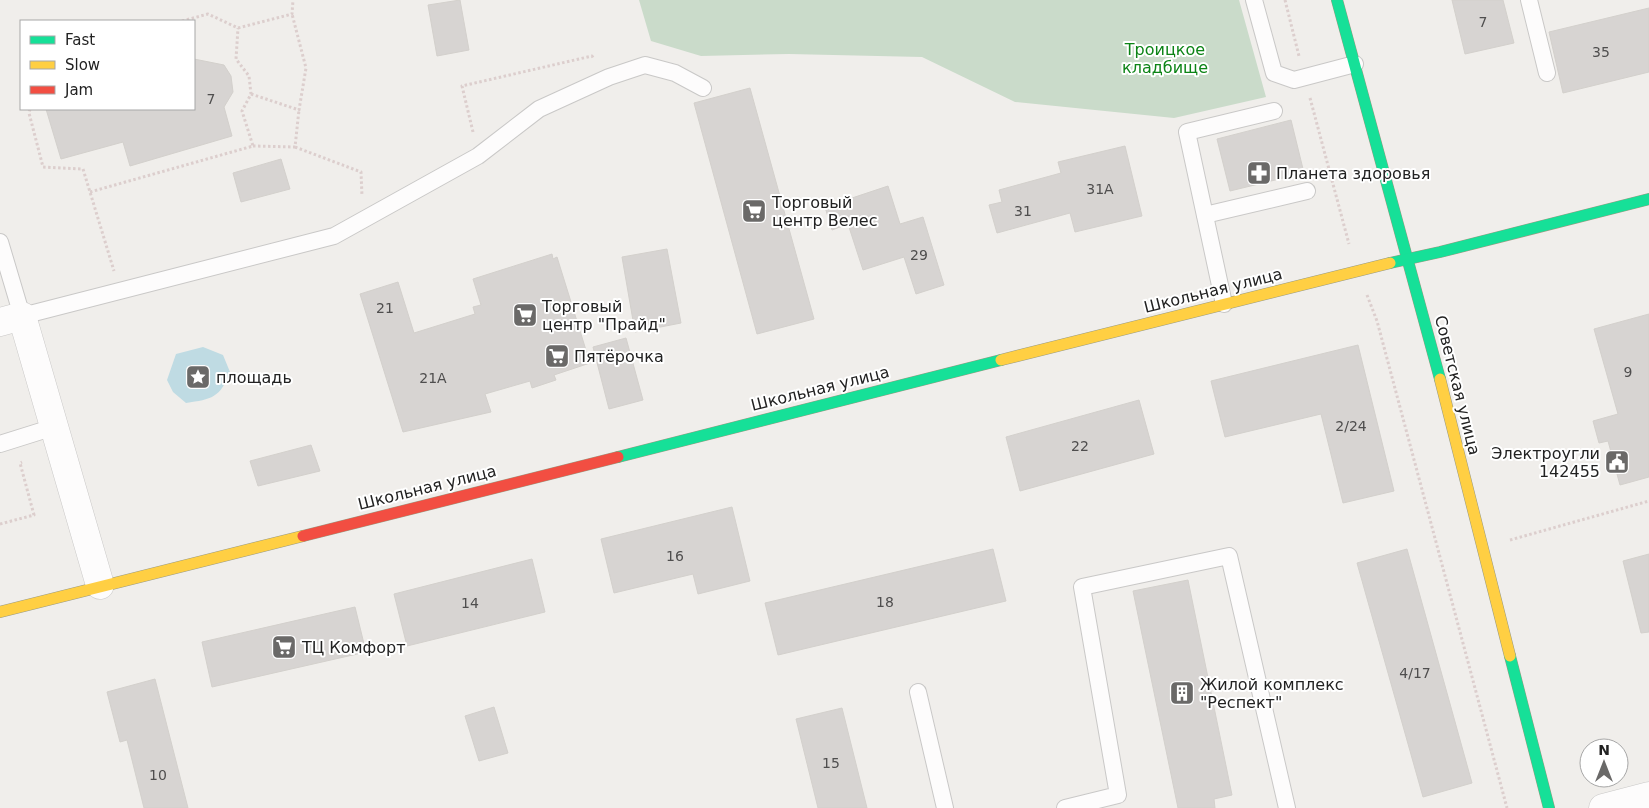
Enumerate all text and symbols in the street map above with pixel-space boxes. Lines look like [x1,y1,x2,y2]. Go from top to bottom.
house number: 7 [1479,14,1487,30]
legend [20,20,195,110]
text: Fast [65,31,95,49]
park label: Троицкое кладбище [1122,40,1208,77]
house number: 35 [1592,44,1610,60]
text: Slow [65,56,100,74]
text: Jam [64,81,93,99]
house number: 7 [207,91,215,107]
pharmacy icon: Планета здоровья [1246,160,1272,186]
place label: Планета здоровья [1276,164,1430,183]
house number: 31А [1086,181,1114,197]
place label: Торговый центр Велес [771,193,877,230]
supermarket icon: Торговый центр Велес [741,198,767,224]
house number: 31 [1014,203,1032,219]
house number: 29 [910,247,928,263]
street label: Школьная улица [1142,264,1284,317]
place label: Торговый центр "Прайд" [541,297,666,334]
house number: 21 [376,300,394,316]
supermarket icon: Торговый центр "Прайд" [512,302,538,328]
street label: Советская улица [1431,313,1484,457]
supermarket icon: Пятёрочка [544,343,570,369]
place label: Пятёрочка [574,347,664,366]
street label: Школьная улица [749,362,891,415]
place icon: площадь [185,364,211,390]
house number: 9 [1624,364,1632,380]
place label: площадь [216,368,292,387]
house number: 21А [419,370,447,386]
house number: 2/24 [1335,418,1367,434]
house number: 22 [1071,438,1089,454]
place label: Электроугли 142455 [1491,444,1600,481]
public building icon: Электроугли 142455 [1604,449,1630,475]
street label: Школьная улица [356,461,498,514]
house number: 16 [666,548,684,564]
house number: 18 [876,594,894,610]
house number: 14 [461,595,479,611]
supermarket icon: ТЦ Комфорт [271,634,297,660]
place label: ТЦ Комфорт [301,638,405,657]
house number: 4/17 [1399,665,1431,681]
place label: Жилой комплекс "Респект" [1200,675,1344,712]
building icon: Жилой комплекс "Респект" [1169,680,1195,706]
north arrow [1579,738,1629,788]
text: N [1598,742,1610,758]
house number: 15 [822,755,840,771]
house number: 10 [149,767,167,783]

